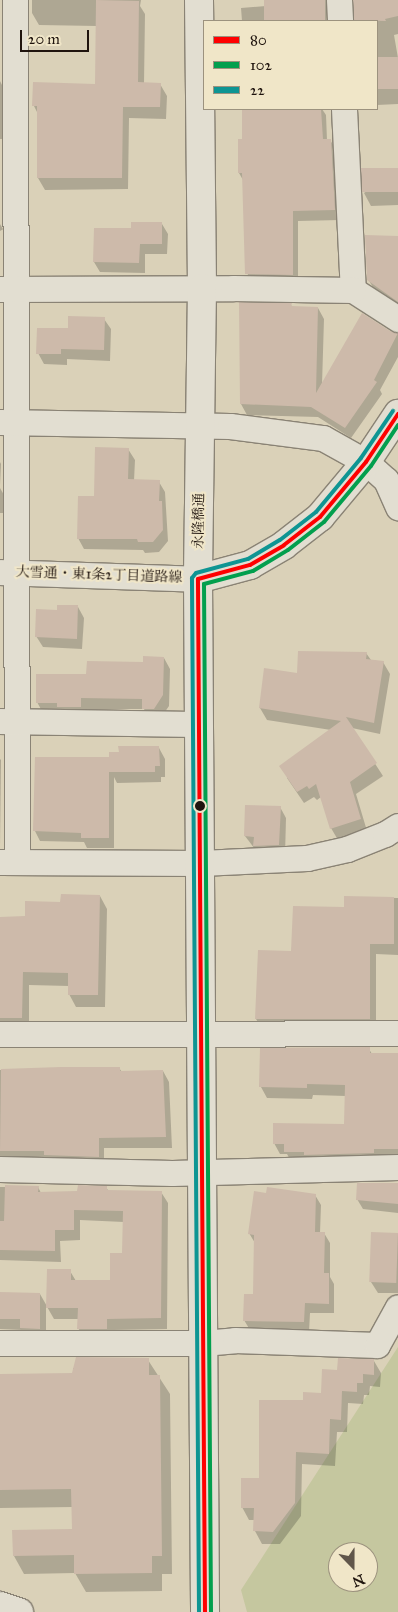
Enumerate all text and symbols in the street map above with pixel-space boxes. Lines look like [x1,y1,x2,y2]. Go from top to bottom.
scale bar [22,20,91,52]
legend [203,20,378,110]
text: 20 m [28,30,60,48]
text: 80 [250,31,267,49]
text: 102 [250,56,272,74]
text: 22 [250,81,265,99]
street label: 永隆橋通 [190,493,208,549]
street label: 大雪通・東1条2丁目道路線 [16,564,182,586]
unlabelled marker [195,801,205,811]
north arrow [328,1542,378,1592]
text: N [350,1570,367,1591]

